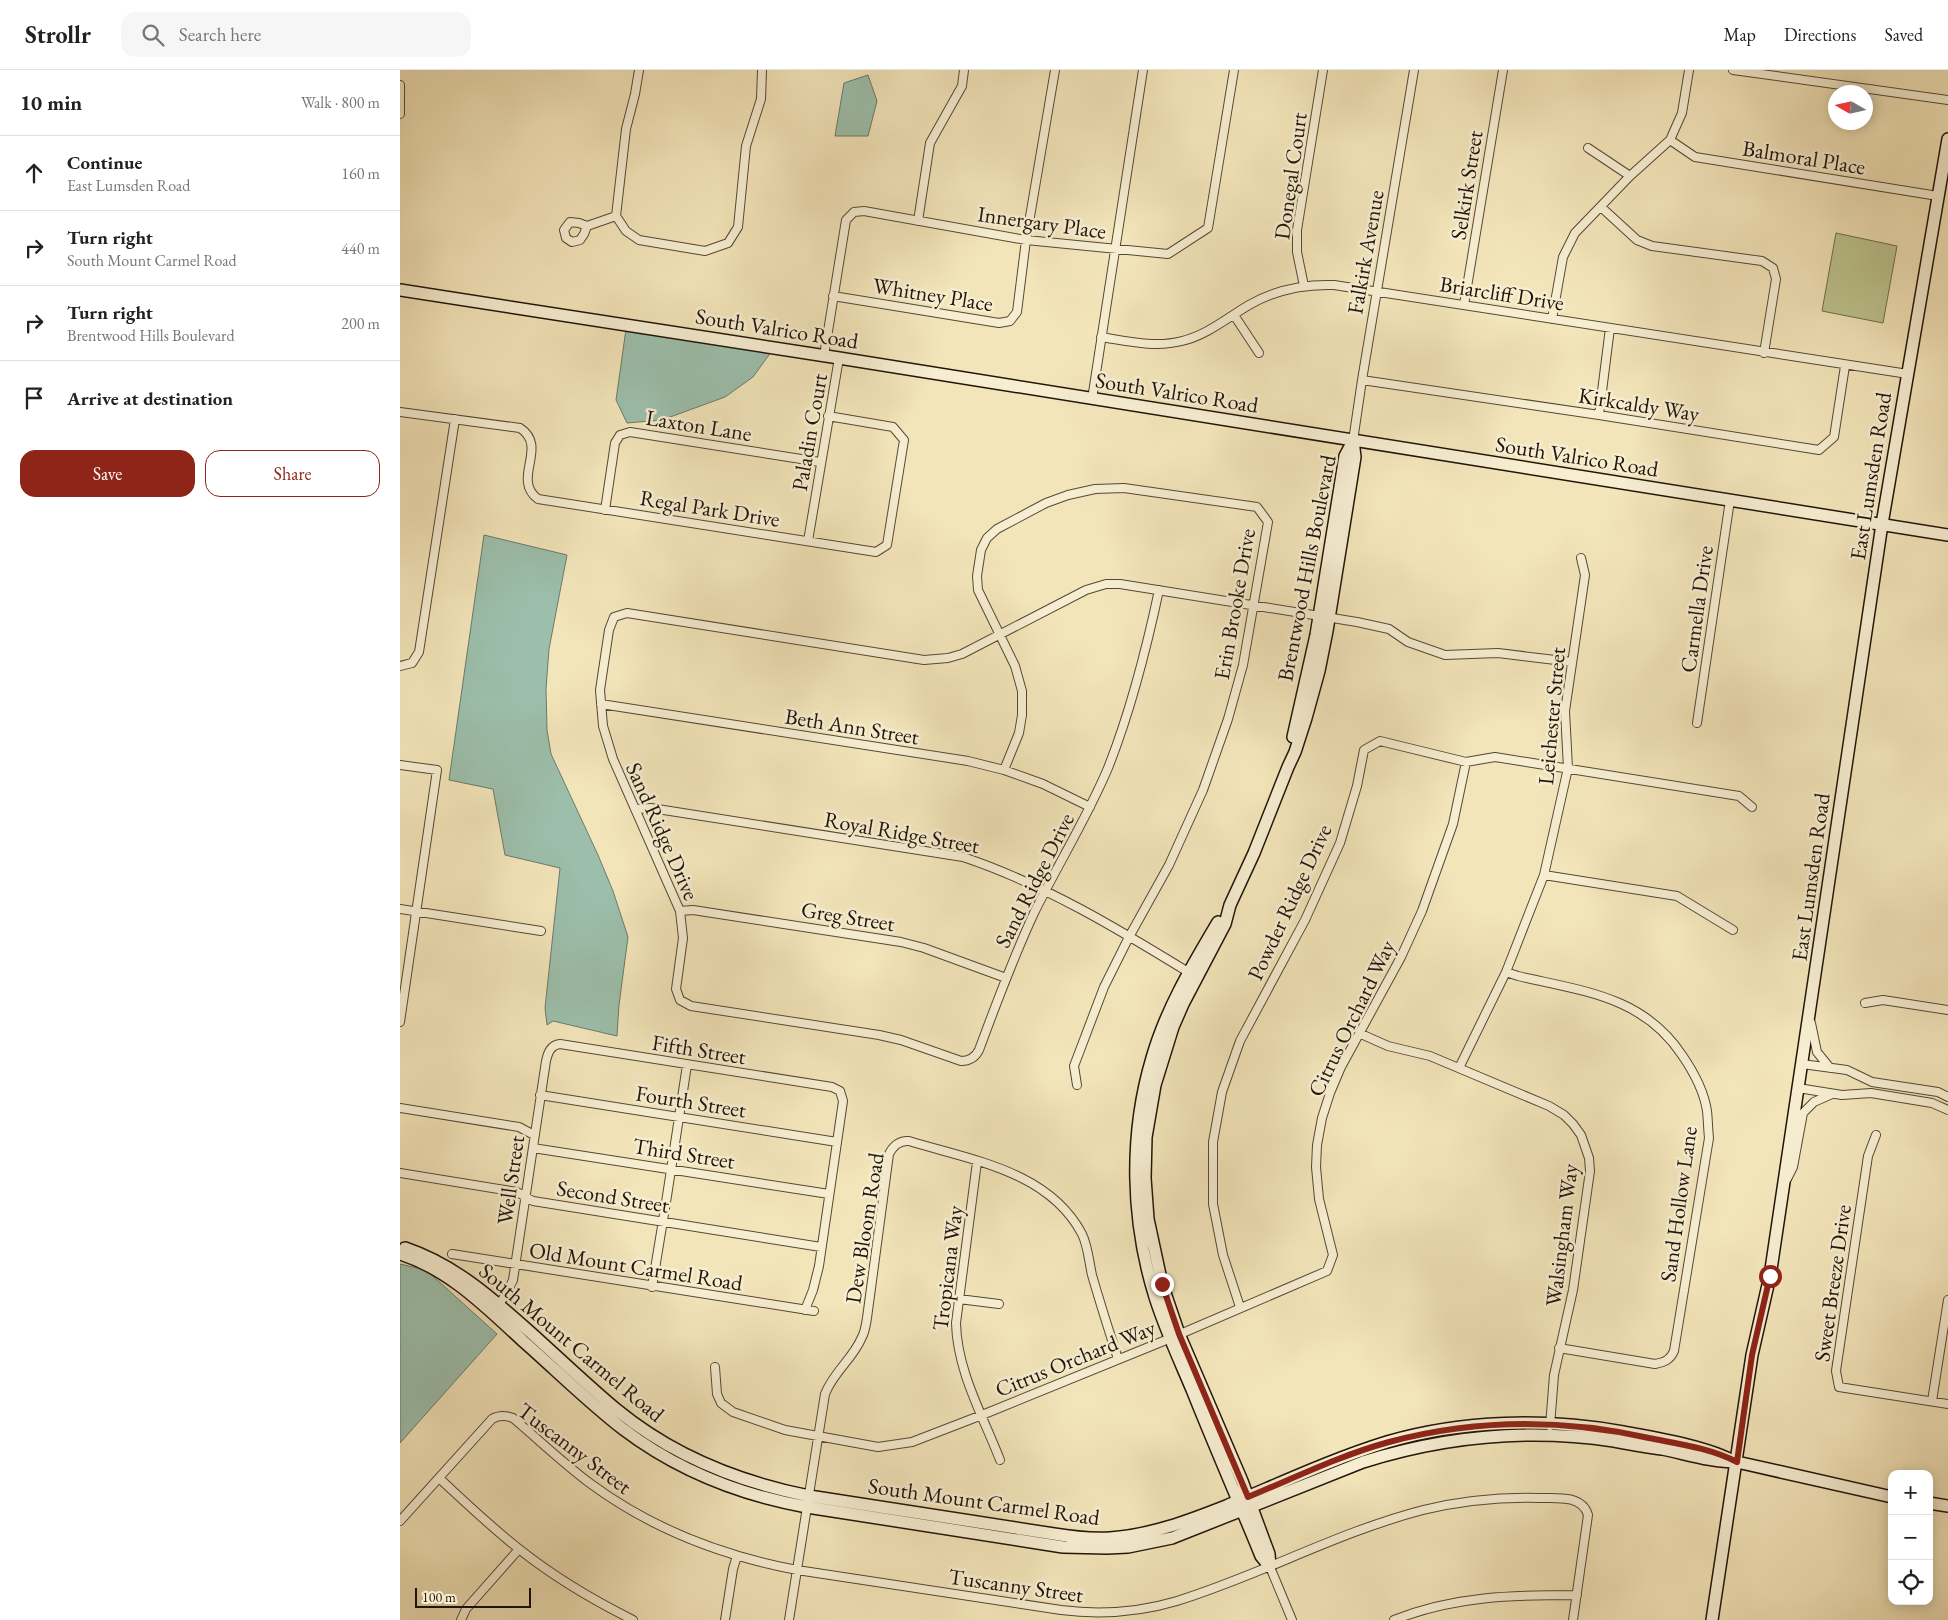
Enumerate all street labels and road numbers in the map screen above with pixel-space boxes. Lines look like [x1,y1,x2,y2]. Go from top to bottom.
street label: Donegal Court [1267,111,1314,241]
street label: Selkirk Street [1444,128,1489,242]
street label: Balmoral Place [1740,133,1868,182]
street label: Falkirk Avenue [1340,187,1391,316]
street label: Innergary Place [976,199,1109,246]
street label: Briarcliff Drive [1438,269,1567,318]
street label: Whitney Place [871,271,996,318]
street label: South Valrico Road [693,301,861,356]
street label: South Valrico Road [1093,365,1261,420]
street label: Paladin Court [785,371,834,493]
street label: Kirkcaldy Way [1576,381,1702,428]
street label: East Lumsden Road [1843,389,1898,562]
street label: Laxton Lane [644,403,754,448]
street label: South Valrico Road [1493,429,1661,484]
street label: Brentwood Hills Boulevard [1270,451,1343,684]
street label: Regal Park Drive [638,483,782,534]
street label: Erin Brooke Drive [1207,526,1262,682]
street label: Carmella Drive [1673,543,1720,675]
street label: Leichester Street [1531,646,1572,786]
street label: Beth Ann Street [783,702,921,751]
street label: Sand Ridge Drive [619,758,706,905]
street label: East Lumsden Road [1784,790,1837,963]
street label: Royal Ridge Street [822,805,982,860]
street label: Sand Ridge Drive [988,807,1081,953]
street label: Powder Ridge Drive [1241,819,1339,985]
street label: Greg Street [799,895,897,938]
street label: Citrus Orchard Way [1301,935,1402,1101]
street label: Fifth Street [650,1028,748,1071]
street label: Fourth Street [634,1078,748,1125]
street label: Sand Hollow Lane [1653,1124,1704,1284]
street label: Third Street [631,1131,737,1176]
street label: Well Street [490,1133,531,1227]
street label: Dew Bloom Road [838,1150,891,1306]
street label: Walsingham Way [1538,1162,1585,1308]
street label: Second Street [555,1173,671,1220]
street label: Sweet Breeze Drive [1807,1202,1858,1364]
street label: Tropicana Way [925,1203,970,1332]
street label: Old Mount Carmel Road [527,1235,745,1298]
street label: South Mount Carmel Road [473,1256,671,1429]
street label: Citrus Orchard Way [991,1313,1160,1404]
street label: Tuscanny Street [512,1396,638,1501]
street label: South Mount Carmel Road [866,1471,1102,1532]
street label: Tuscanny Street [947,1562,1085,1609]

